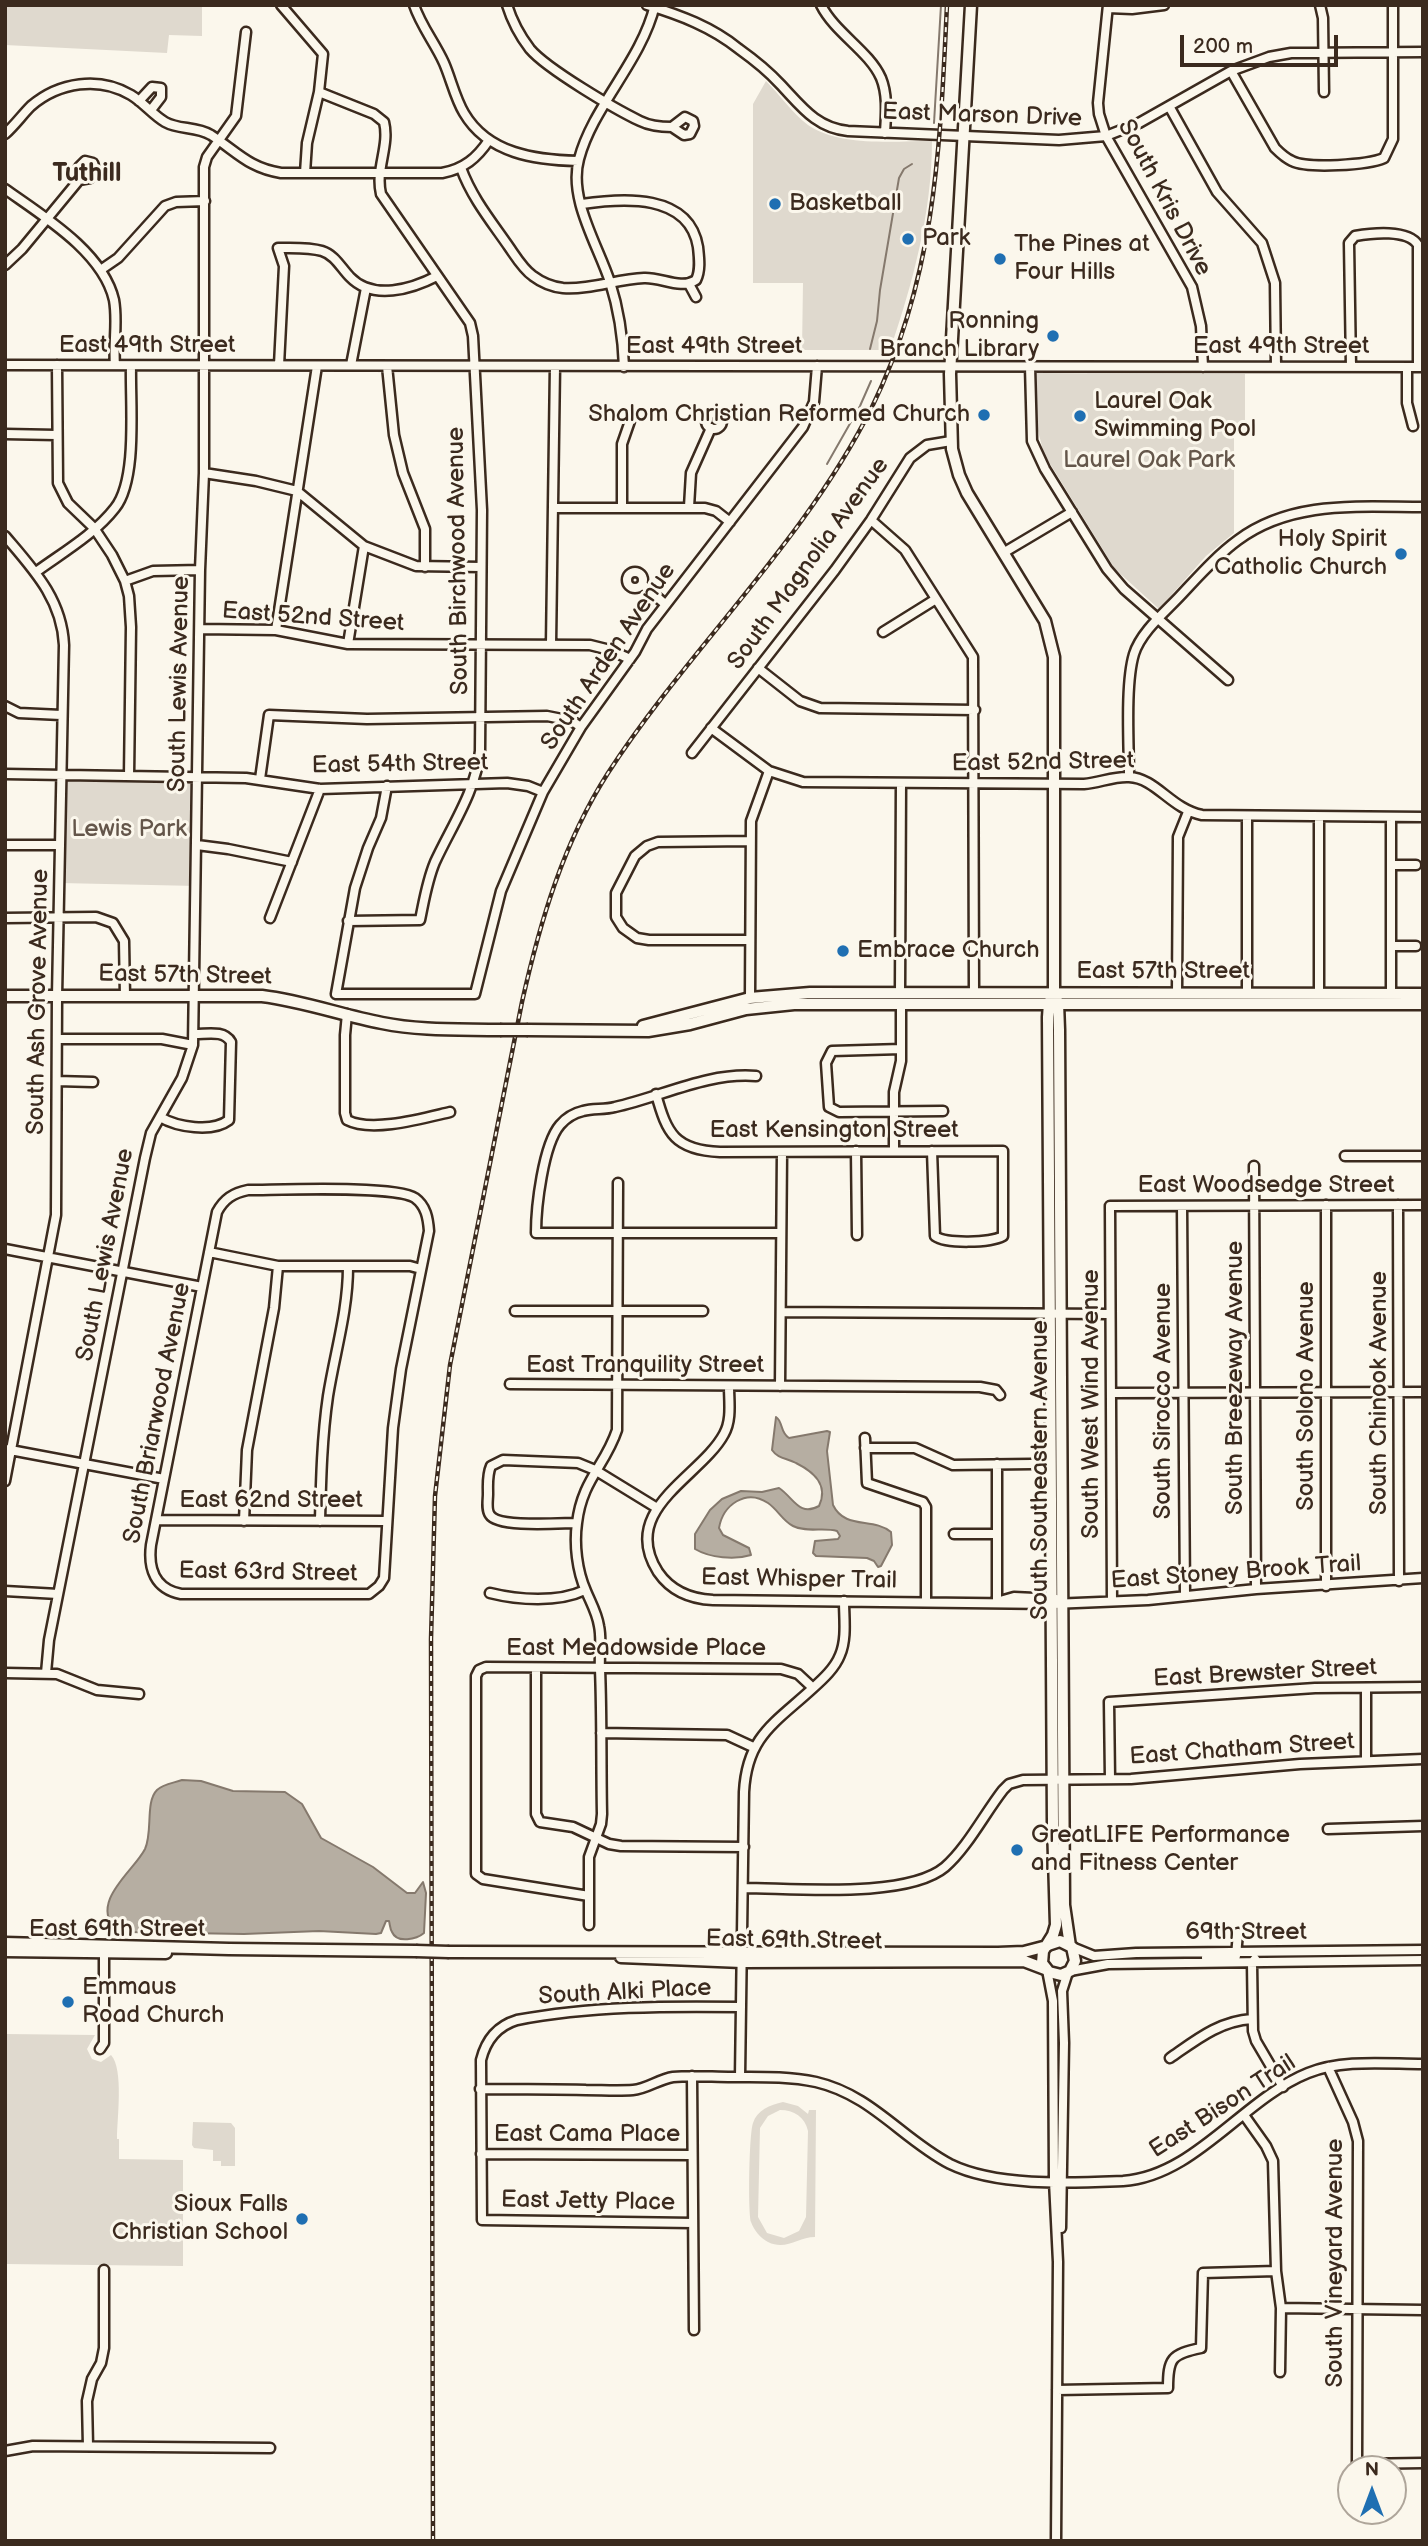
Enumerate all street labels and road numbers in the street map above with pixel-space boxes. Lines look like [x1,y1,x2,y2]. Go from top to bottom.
street label: East Marson Drive [882,98,1082,134]
street label: South Kris Drive [1111,115,1217,281]
street label: East 49th Street [59,332,235,360]
street label: East 49th Street [626,333,802,361]
street label: East 49th Street [1193,333,1369,361]
street label: South Birchwood Avenue [442,427,476,695]
street label: South Magnolia Avenue [722,452,896,676]
street label: South Arden Avenue [536,558,682,756]
street label: South Lewis Avenue [164,576,196,792]
street label: East 52nd Street [221,597,405,639]
street label: East 52nd Street [951,747,1135,779]
street label: East 54th Street [311,749,489,781]
street label: South Ash Grove Avenue [22,869,56,1135]
street label: East 57th Street [1076,958,1250,986]
street label: East 57th Street [98,960,272,992]
street label: East Kensington Street [709,1117,959,1145]
street label: South Lewis Avenue [71,1146,141,1364]
street label: East Woodsedge Street [1137,1172,1395,1200]
street label: South Breezeway Avenue [1222,1241,1250,1515]
street label: South West Wind Avenue [1078,1269,1106,1539]
street label: South Chinook Avenue [1366,1271,1394,1515]
street label: South Briarwood Avenue [119,1280,197,1546]
street label: South Solono Avenue [1293,1281,1321,1511]
street label: South Sirocco Avenue [1150,1283,1178,1519]
street label: South Southeastern Avenue [1027,1320,1055,1620]
street label: East Tranquility Street [526,1352,764,1380]
street label: East 62nd Street [179,1487,363,1515]
street label: East Stoney Brook Trail [1110,1550,1362,1596]
street label: East 63rd Street [178,1557,358,1589]
street label: East Whisper Trail [701,1564,897,1596]
street label: East Meadowside Place [506,1635,766,1663]
street label: East Brewster Street [1152,1654,1378,1694]
street label: East Chatham Street [1129,1728,1355,1772]
street label: East 69th Street [29,1916,205,1944]
street label: 69th Street [1185,1919,1307,1947]
street label: East 69th Street [705,1925,883,1957]
street label: South Alki Place [538,1974,712,2012]
street label: East Bison Trail [1144,2049,1302,2165]
street label: East Cama Place [494,2121,680,2149]
street label: South Vineyard Avenue [1322,2138,1350,2388]
street label: East Jetty Place [501,2186,675,2218]

